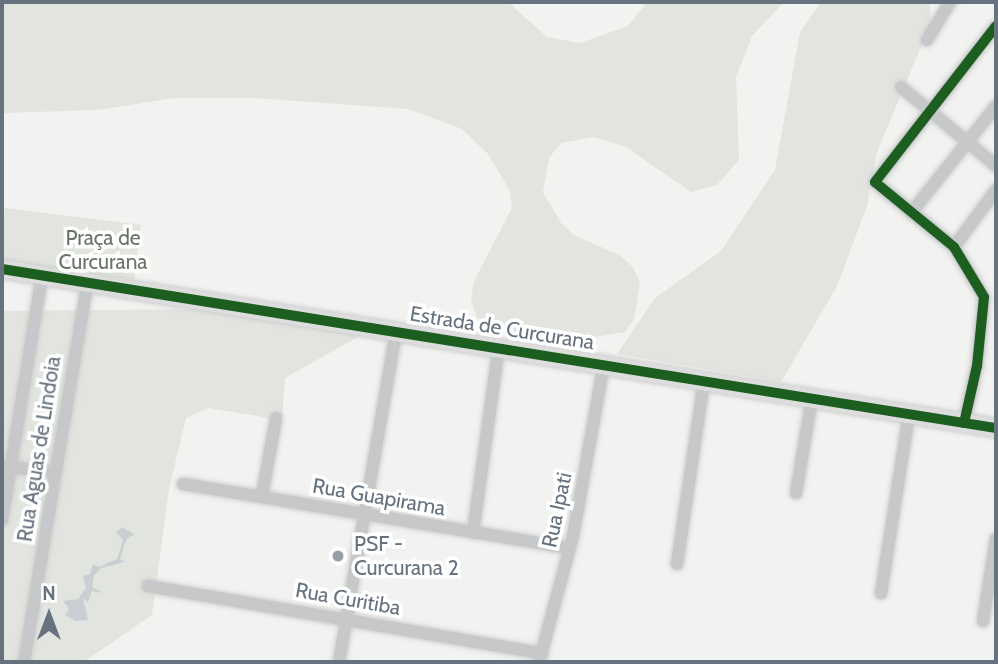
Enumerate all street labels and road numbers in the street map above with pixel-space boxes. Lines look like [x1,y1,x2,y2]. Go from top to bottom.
street label: Estrada de Curcurana [408,301,596,355]
street label: Rua Aguas de Lindoia [12,354,66,544]
street label: Rua Ipati [537,470,577,550]
street label: Rua Guapirama [311,473,447,521]
street label: Rua Curitiba [294,577,402,621]

